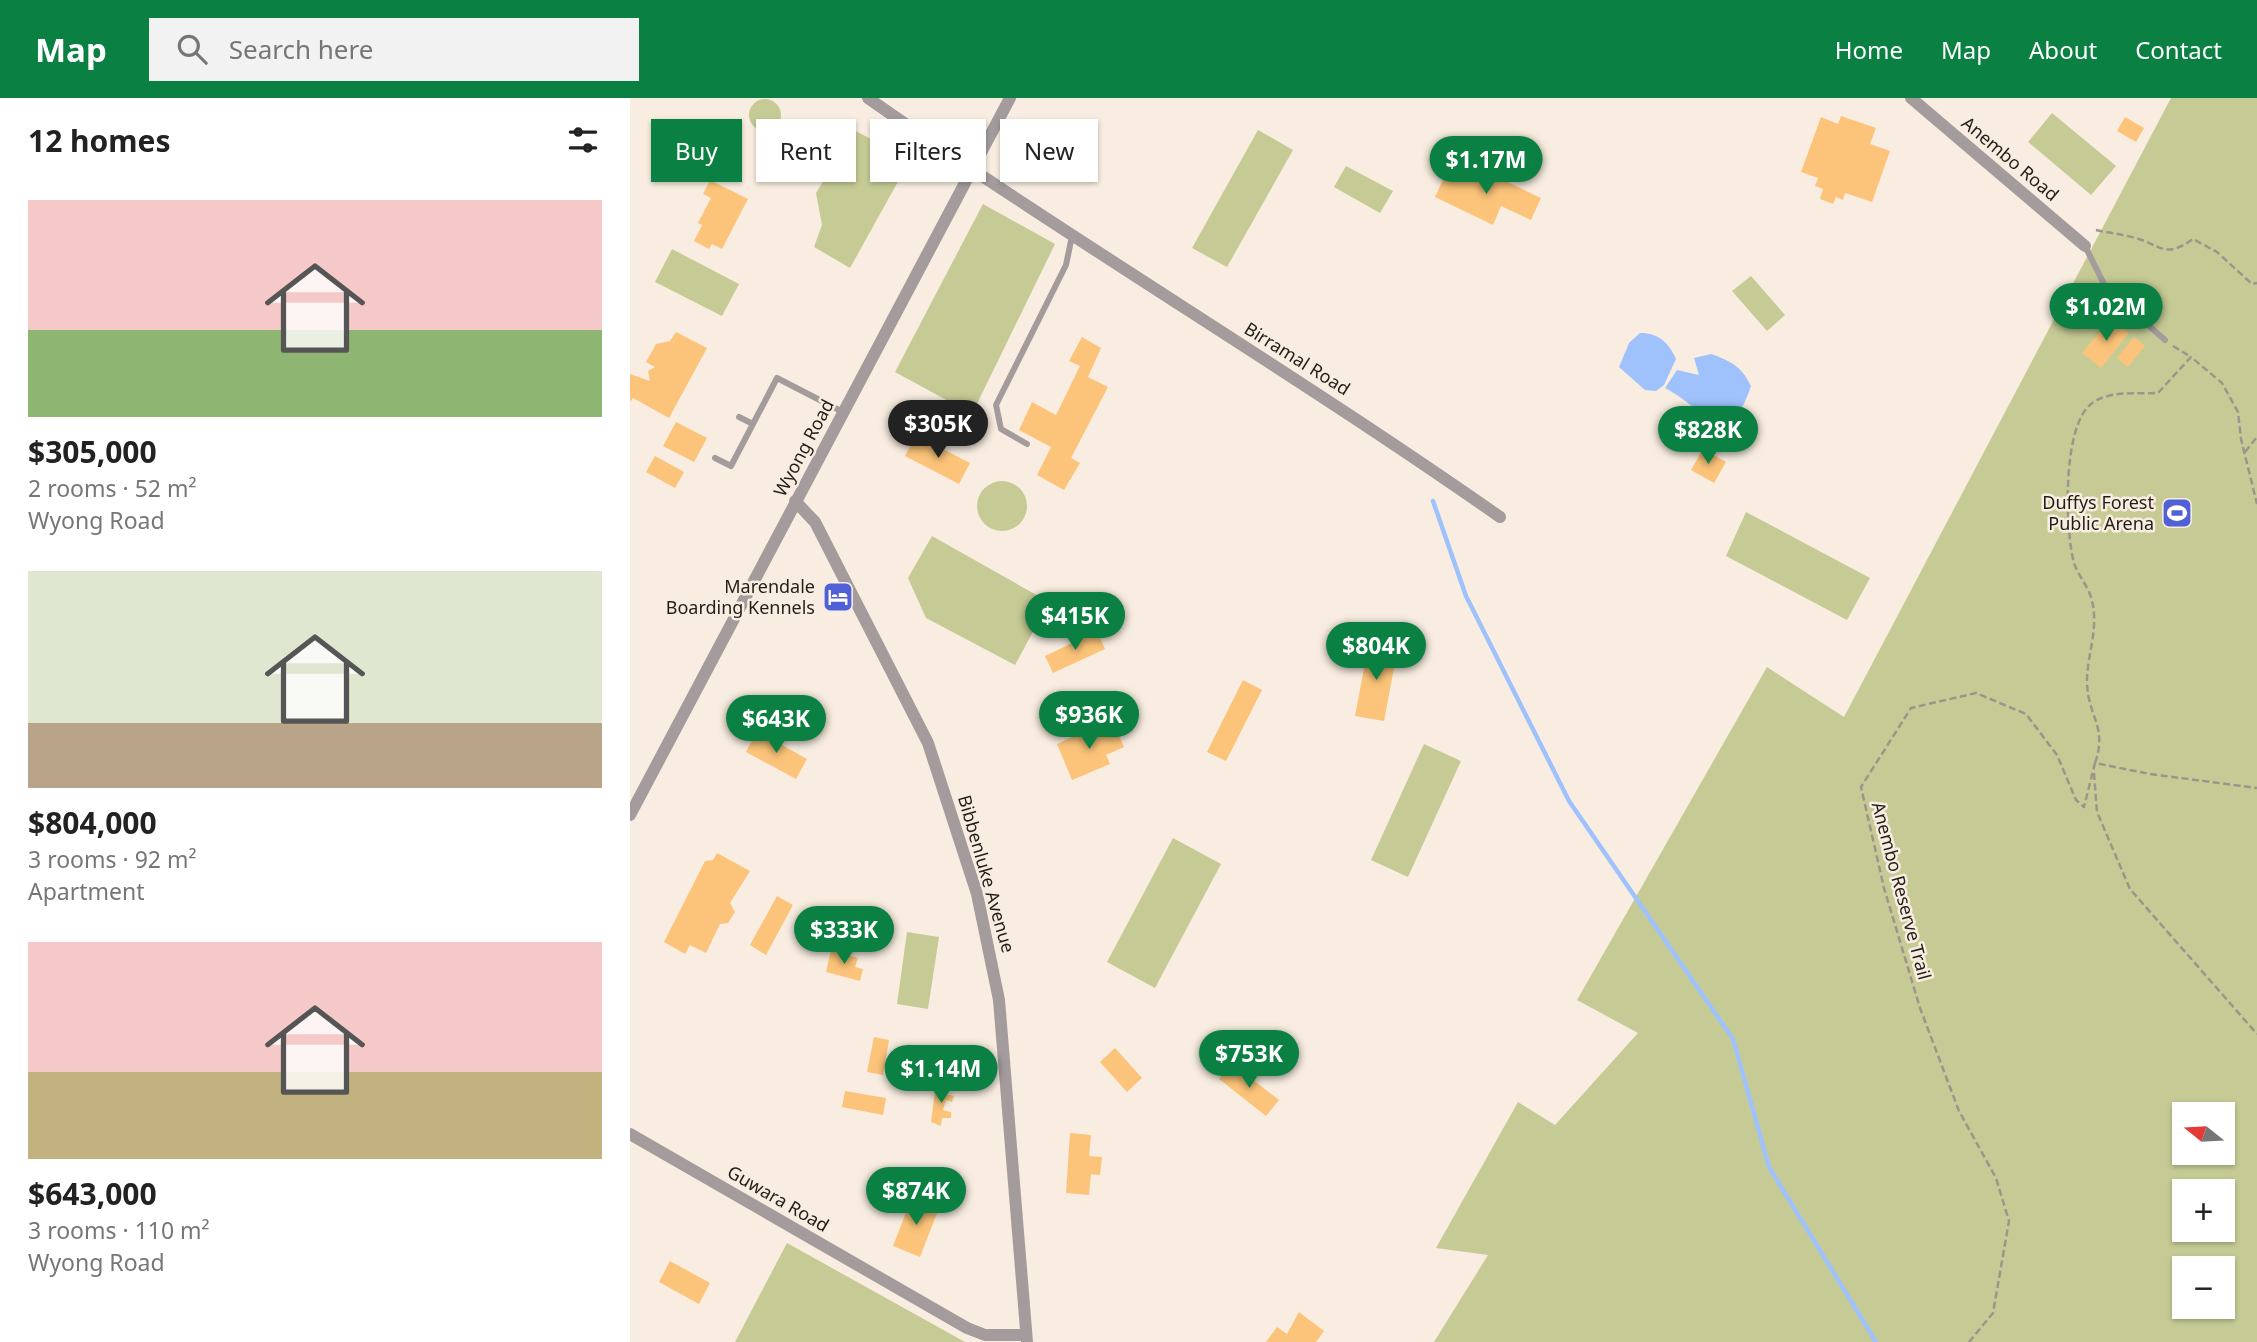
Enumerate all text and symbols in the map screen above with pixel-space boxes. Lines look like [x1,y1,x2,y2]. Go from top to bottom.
search box [149,18,639,81]
text: Map [35,27,107,72]
icon: search [173,30,211,68]
text: Search here [229,31,373,67]
text: Home [1835,33,1903,66]
text: Map [1941,33,1991,66]
text: About [2029,33,2097,66]
text: Contact [2135,33,2222,66]
street label: Anembo Road [1957,111,2064,206]
chip: Buy [651,119,742,182]
chip: Rent [756,119,856,182]
chip: Filters [870,119,986,182]
chip: New [1000,119,1098,182]
text: 12 homes [28,120,171,161]
icon: filters [564,121,602,159]
pin: $1.17M [1429,136,1543,196]
text: $1.17M [1446,143,1526,175]
icon: home [252,245,378,371]
pin: $1.02M [2049,284,2163,343]
text: $1.02M [2066,290,2146,322]
street label: Birramal Road [1240,316,1355,400]
street label: Wyong Road [767,395,839,500]
pin: $305K [889,400,987,460]
pin: $828K [1659,406,1757,466]
text: $305K [904,407,972,439]
text: $828K [1674,413,1742,445]
text: $305,000 [28,431,157,472]
text: 2 rooms · 52 m² [28,472,197,504]
place label: Duffys Forest Public Arena [2042,490,2154,535]
sports icon: Duffys Forest Public Arena [2160,496,2194,530]
text: Wyong Road [28,504,165,536]
place label: Marendale Boarding Kennels [666,574,815,619]
hotel icon: Marendale Boarding Kennels [821,580,855,614]
pin: $415K [1026,592,1124,652]
text: $415K [1041,599,1109,631]
icon: home [252,616,378,742]
pin: $804K [1327,622,1425,682]
text: $804K [1342,629,1410,661]
pin: $936K [1040,692,1138,751]
pin: $643K [727,696,825,755]
text: $936K [1055,698,1123,730]
text: $643K [742,702,810,734]
street label: Bibbenluke Avenue [953,792,1021,955]
street label: Anembo Reserve Trail [1867,799,1937,982]
text: $804,000 [28,802,157,843]
text: 3 rooms · 92 m² [28,843,197,875]
text: Apartment [28,875,145,907]
pin: $333K [795,906,893,966]
text: $333K [810,913,878,945]
icon: home [252,987,378,1113]
pin: $753K [1200,1030,1298,1090]
text: $753K [1215,1037,1283,1069]
pin: $1.14M [884,1046,998,1105]
text: $1.14M [901,1052,981,1084]
north arrow [2172,1102,2235,1166]
map controls [2172,1102,2235,1319]
street label: Guwara Road [723,1159,834,1237]
pin: $874K [867,1168,965,1227]
text: $643,000 [28,1173,157,1214]
text: $874K [882,1174,950,1206]
button: + [2172,1179,2235,1242]
text: 3 rooms · 110 m² [28,1214,210,1246]
text: Wyong Road [28,1246,165,1278]
button: − [2172,1256,2235,1319]

